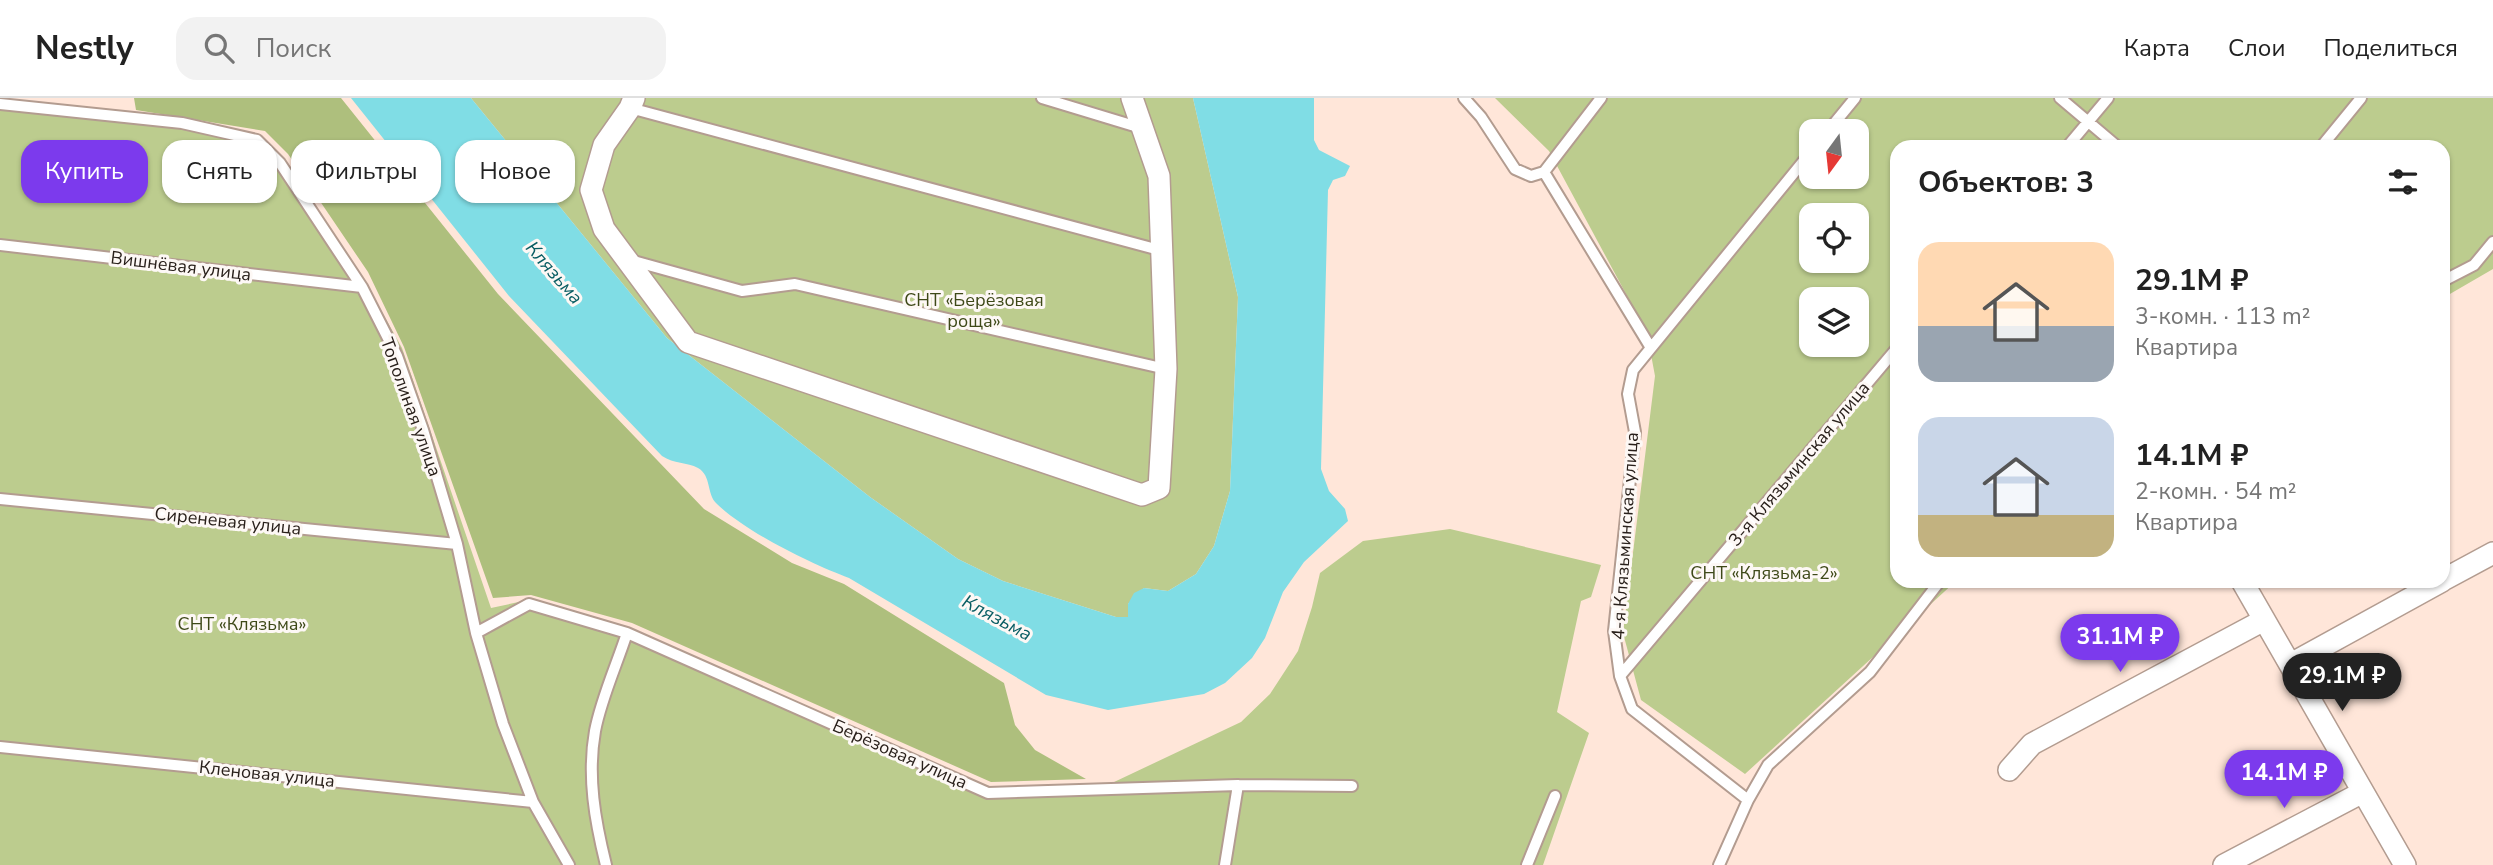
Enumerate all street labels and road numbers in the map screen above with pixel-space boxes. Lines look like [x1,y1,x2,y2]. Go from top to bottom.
street label: Вишнёвая улица [109,245,253,287]
street label: Тополиная улица [375,334,447,480]
street label: 3-я Клязьминская улица [1723,377,1875,551]
street label: 4-я Клязьминская улица [1606,431,1644,641]
street label: Сиреневая улица [153,501,303,541]
street label: Берёзовая улица [829,713,971,795]
street label: Кленовая улица [198,755,336,793]

